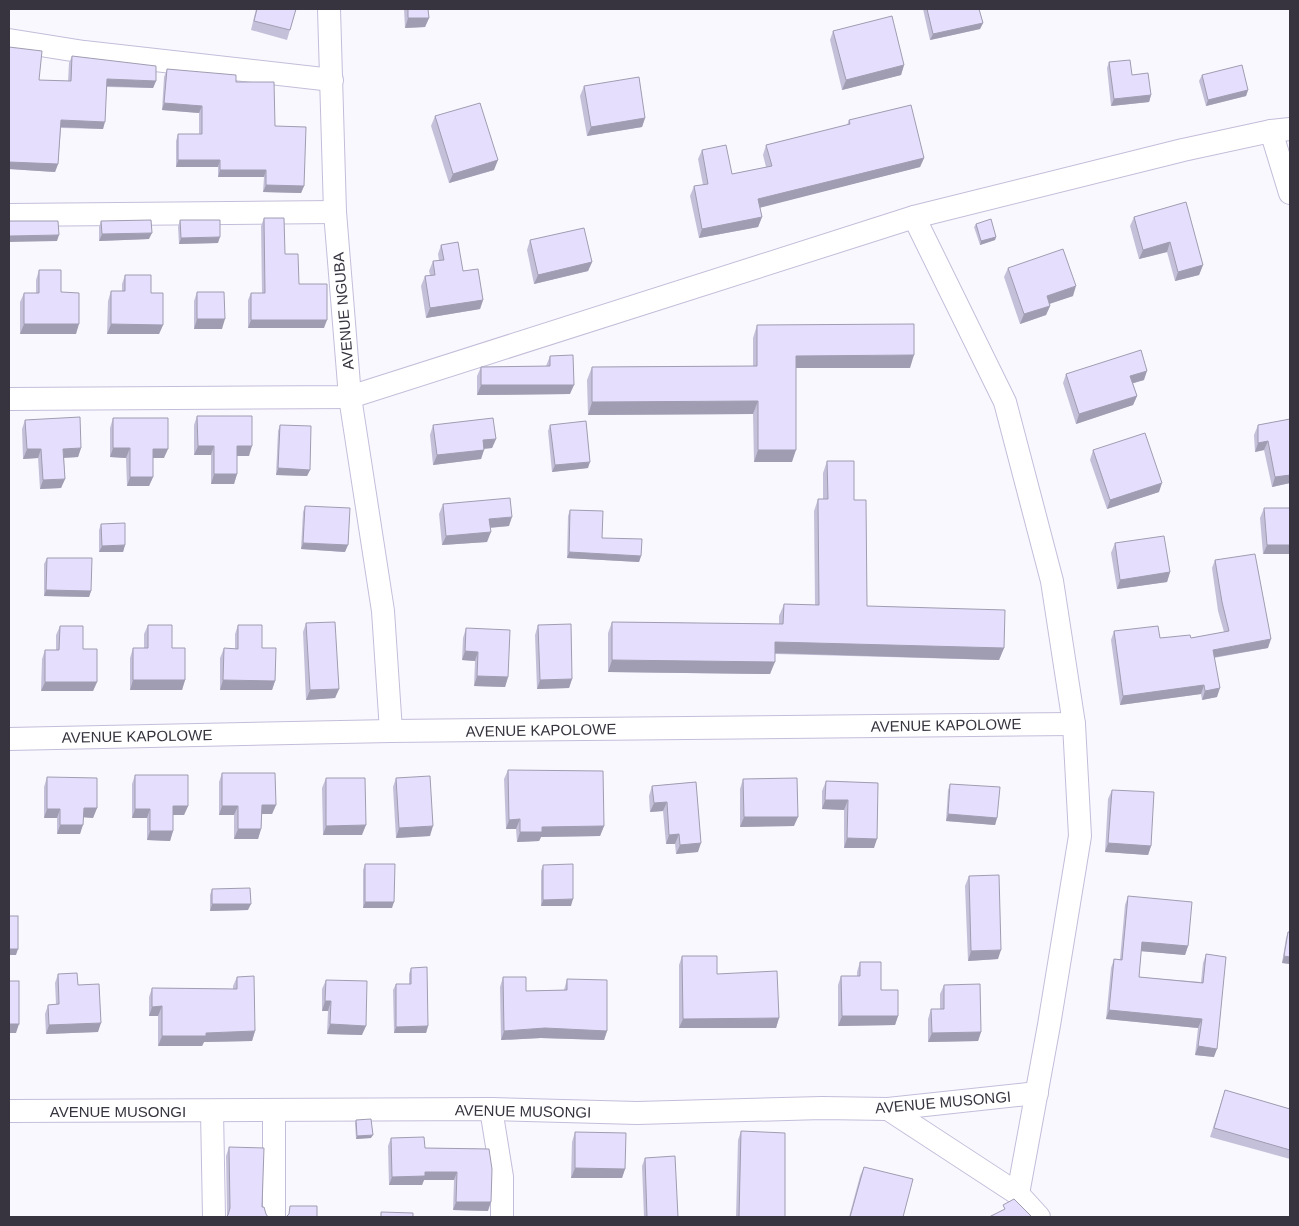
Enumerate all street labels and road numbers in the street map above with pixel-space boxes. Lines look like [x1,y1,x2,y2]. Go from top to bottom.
street label: AVENUE NGUBA [329,251,357,371]
street label: AVENUE KAPOLOWE [871,715,1021,735]
street label: AVENUE KAPOLOWE [466,720,616,740]
street label: AVENUE KAPOLOWE [62,726,212,746]
street label: AVENUE MUSONGI [874,1088,1012,1116]
street label: AVENUE MUSONGI [455,1101,591,1121]
street label: AVENUE MUSONGI [50,1103,186,1120]

